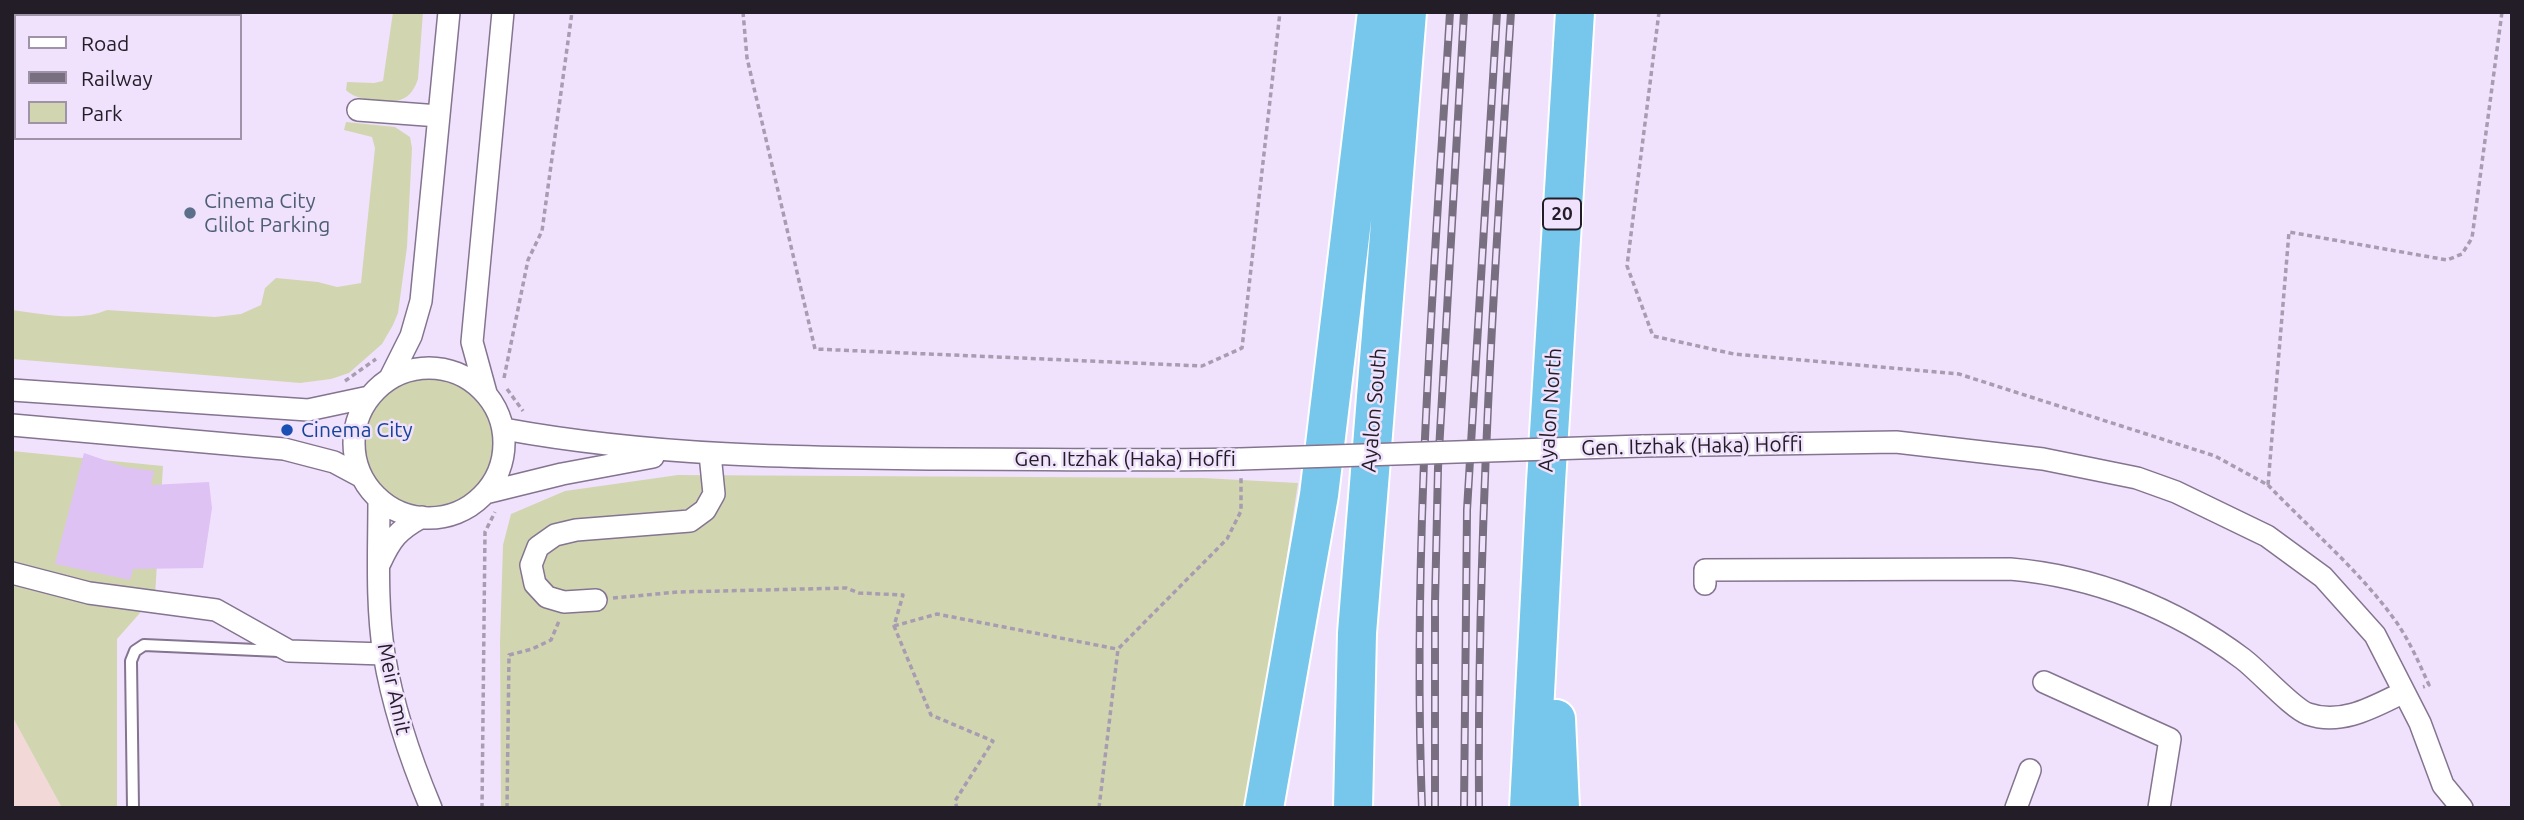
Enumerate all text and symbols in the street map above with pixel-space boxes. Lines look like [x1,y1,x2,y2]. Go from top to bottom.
legend [14,14,242,140]
text: Road [81,31,129,55]
text: Railway [81,66,153,90]
text: Park [81,101,123,125]
place label: Cinema City Glilot Parking [204,188,330,238]
road number: 20 [1543,198,1581,230]
marker: Cinema City Glilot Parking [182,205,198,221]
street label: Ayalon South [1356,347,1392,473]
street label: Ayalon North [1533,347,1567,473]
place label: Cinema City [301,417,413,443]
marker: Cinema City [279,422,295,438]
street label: Gen. Itzhak (Haka) Hoffi [1581,431,1803,461]
street label: Gen. Itzhak (Haka) Hoffi [1014,446,1236,472]
street label: Meir Amit [372,641,416,737]

